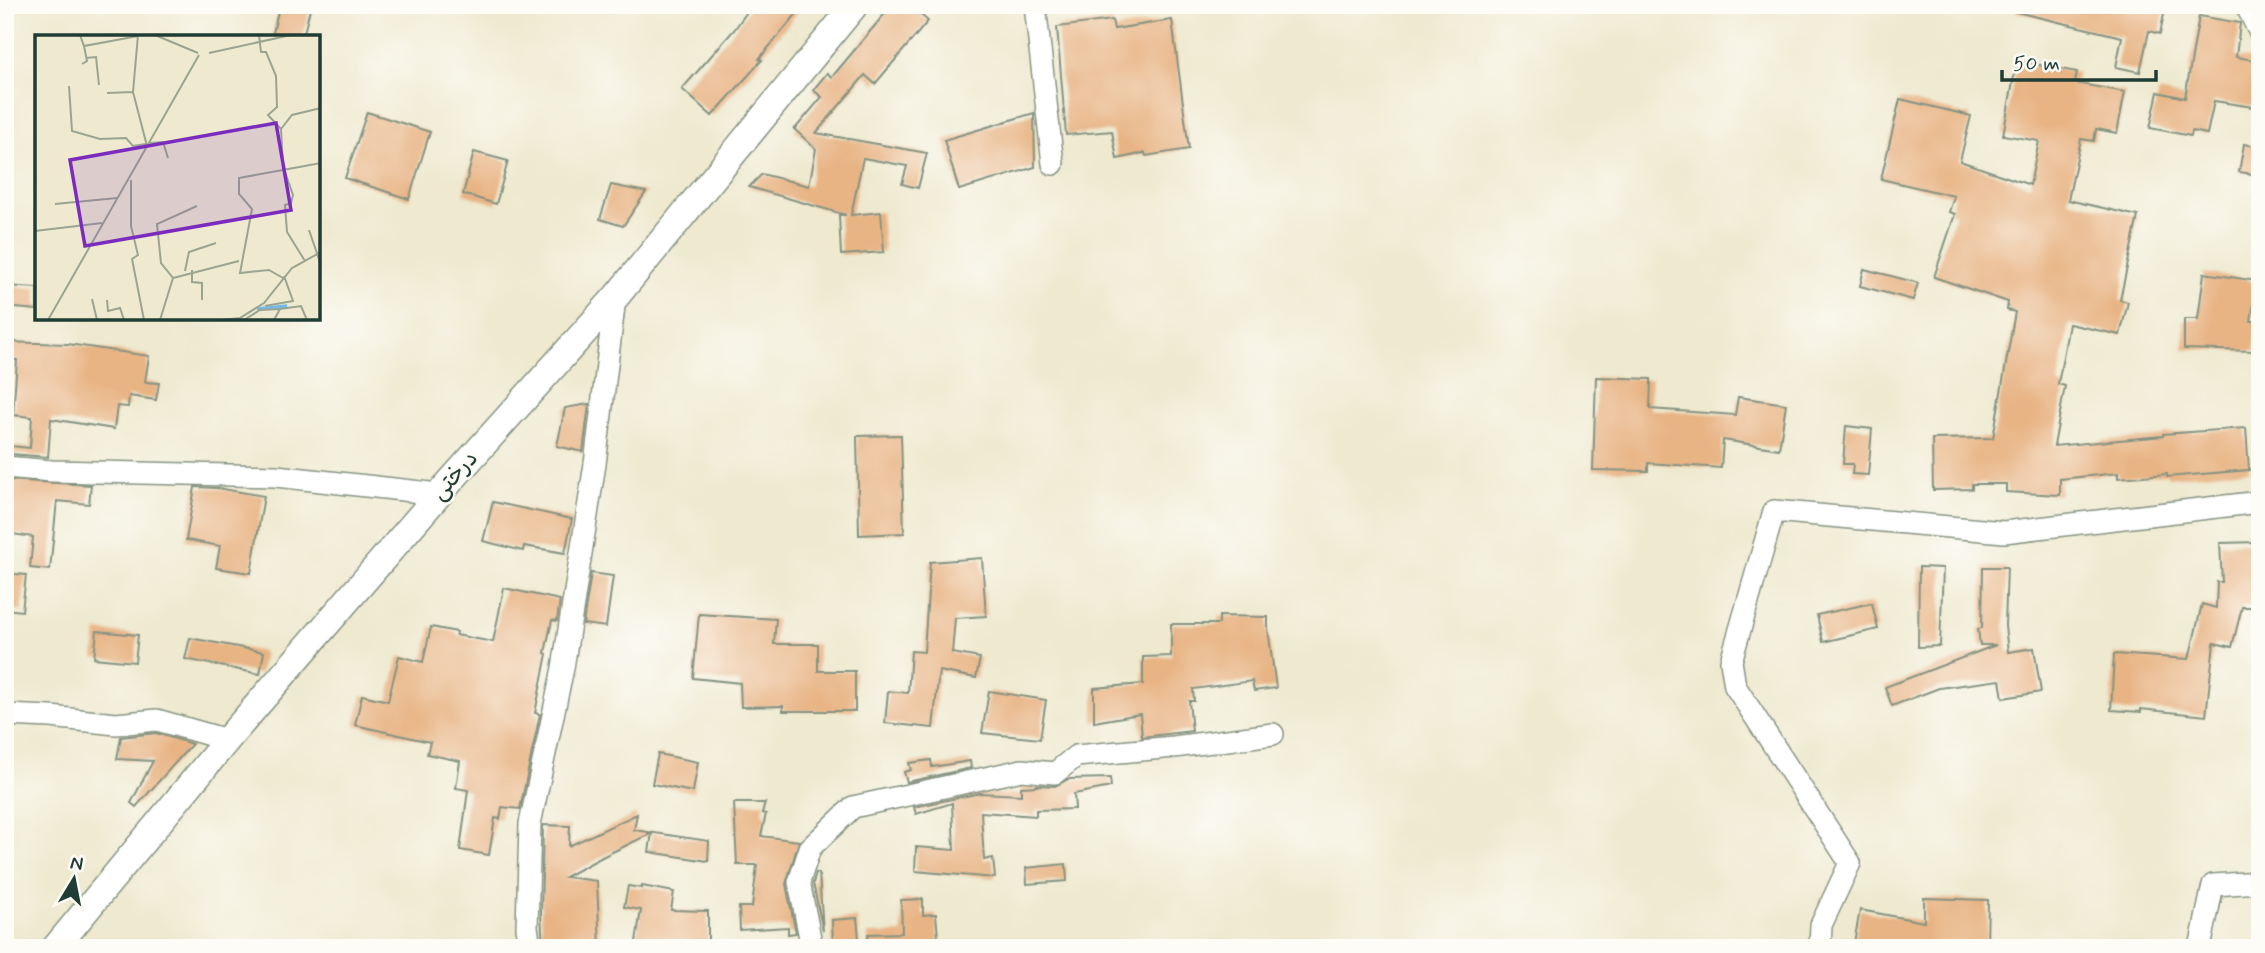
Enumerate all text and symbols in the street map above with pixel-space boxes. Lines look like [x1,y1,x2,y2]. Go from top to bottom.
inset map [35,35,320,320]
scale bar [2002,38,2156,82]
text: 50 m [2013,50,2060,78]
street label: درختی [425,445,485,507]
north arrow [38,844,108,914]
text: N [68,850,85,877]

